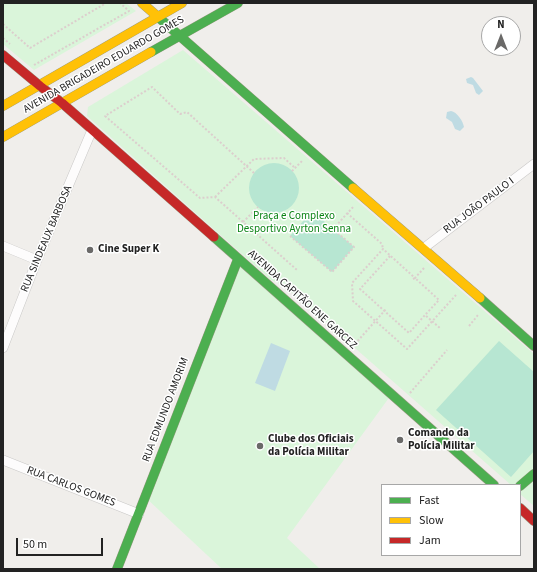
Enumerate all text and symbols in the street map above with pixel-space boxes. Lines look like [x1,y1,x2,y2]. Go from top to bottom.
street label: AVENIDA BRIGADEIRO EDUARDO GOMES [21,13,187,117]
north arrow [481,16,521,56]
text: N [497,17,505,32]
street label: RUA JOÃO PAULO I [441,175,517,237]
street label: RUA SINDEAUX BARBOSA [19,184,75,294]
park label: Praça e Complexo Desportivo Ayrton Senna [237,210,351,236]
place label: Cine Super K [98,243,159,257]
marker: Cine Super K [85,245,95,255]
street label: AVENIDA CAPITÃO ENE GARCEZ [245,248,359,352]
street label: RUA EDMUNDO AMORIM [140,356,192,464]
place label: Comando da Polícia Militar [408,427,475,453]
place label: Clube dos Oficiais da Polícia Militar [268,433,354,459]
marker: Comando da Polícia Militar [395,435,405,445]
marker: Clube dos Oficiais da Polícia Militar [255,441,265,451]
street label: RUA CARLOS GOMES [25,464,117,510]
legend [381,484,521,556]
text: Fast [419,492,439,509]
text: Slow [419,512,444,529]
scale bar [18,530,105,556]
text: Jam [419,532,441,549]
text: 50 m [23,536,47,553]

